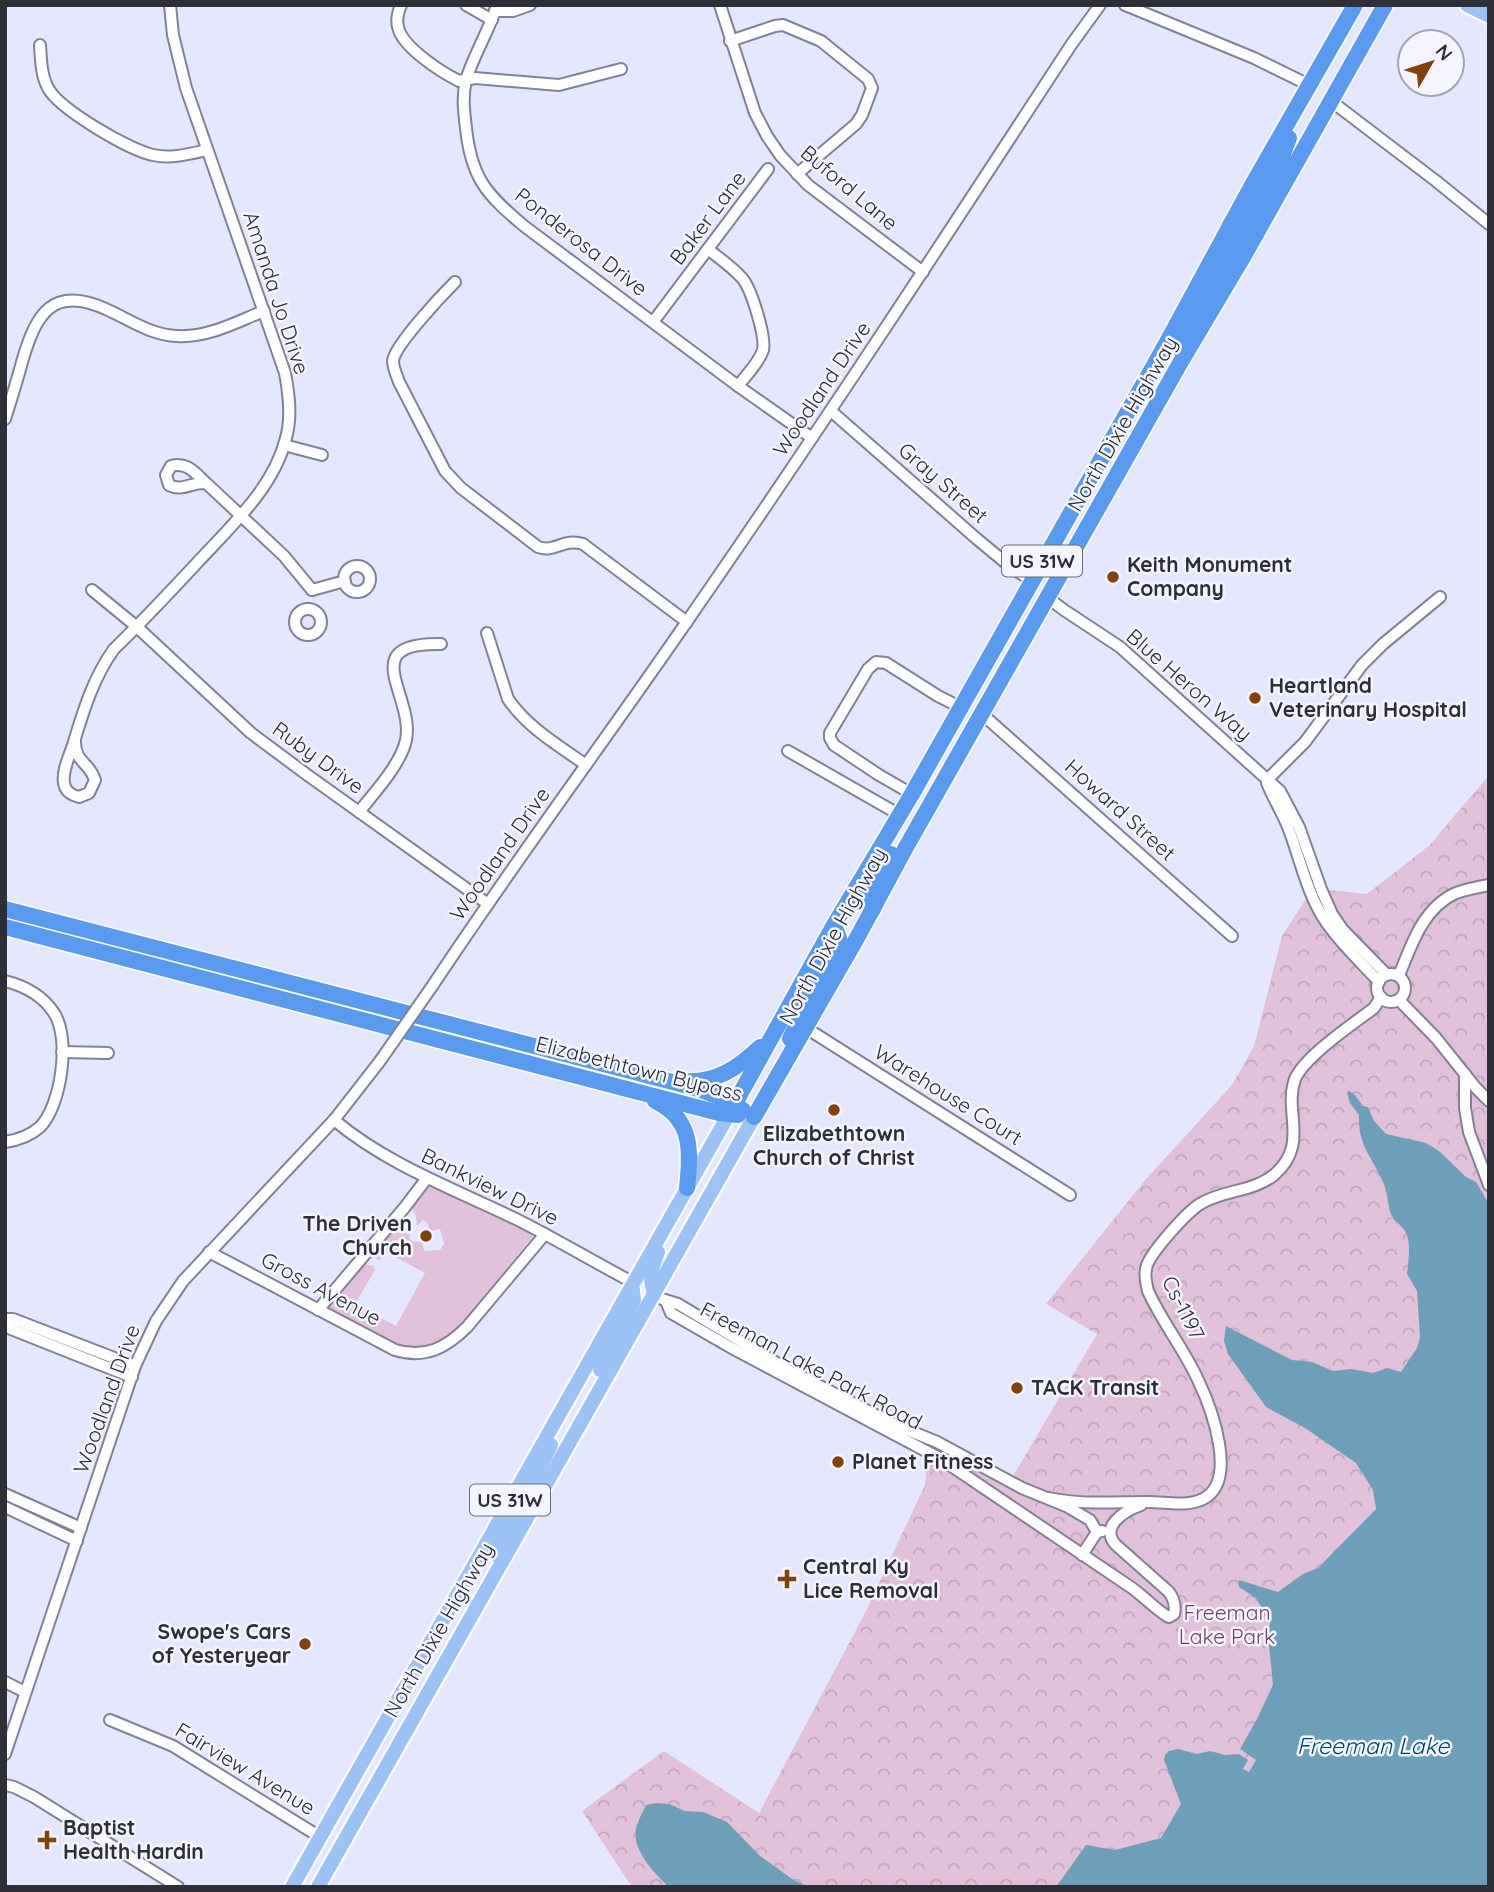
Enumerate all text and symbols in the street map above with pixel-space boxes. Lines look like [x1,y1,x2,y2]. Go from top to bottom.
north arrow [1396,28,1466,98]
text: N [1430,39,1458,65]
street label: Buford Lane [796,139,904,235]
street label: Baker Lane [663,165,751,269]
street label: Ponderosa Drive [510,181,653,301]
street label: Amanda Jo Drive [238,208,316,377]
street label: Woodland Drive [767,316,876,461]
street label: North Dixie Highway [1061,331,1183,516]
street label: Gray Street [894,436,994,528]
road number: US 31W [1002,546,1082,576]
place label: Keith Monument Company [1127,551,1292,601]
marker: Keith Monument Company [1105,569,1121,585]
street label: Blue Heron Way [1122,623,1258,746]
place label: Heartland Veterinary Hospital [1269,672,1467,722]
marker: Heartland Veterinary Hospital [1247,690,1263,706]
street label: Ruby Drive [268,715,369,799]
street label: Howard Street [1060,753,1181,866]
street label: Woodland Drive [444,782,555,925]
street label: North Dixie Highway [773,843,891,1028]
street label: Elizabethtown Bypass [533,1030,745,1106]
street label: Warehouse Court [870,1038,1027,1150]
marker: Elizabethtown Church of Christ [826,1102,842,1118]
place label: Elizabethtown Church of Christ [753,1120,915,1170]
street label: Bankview Drive [418,1142,563,1231]
place label: The Driven Church [303,1210,412,1260]
marker: The Driven Church [418,1228,434,1244]
street label: Gross Avenue [257,1246,386,1331]
street label: Cs-1197 [1157,1271,1211,1344]
street label: Freeman Lake Park Road [696,1296,927,1435]
street label: Woodland Drive [67,1321,145,1477]
place label: TACK Transit [1031,1374,1159,1400]
marker: TACK Transit [1009,1380,1025,1396]
place label: Planet Fitness [852,1448,993,1474]
marker: Planet Fitness [830,1454,846,1470]
road number: US 31W [470,1484,550,1516]
street label: North Dixie Highway [377,1537,499,1722]
place label: Central Ky Lice Removal [803,1553,939,1603]
marker: Central Ky Lice Removal [777,1569,797,1589]
park label: Freeman Lake Park [1179,1599,1275,1649]
place label: Swope's Cars of Yesteryear [152,1618,291,1668]
marker: Swope's Cars of Yesteryear [297,1636,313,1652]
street label: Fairview Avenue [171,1716,320,1820]
water label: Freeman Lake [1297,1731,1450,1760]
place label: Baptist Health Hardin [63,1814,204,1864]
marker: Baptist Health Hardin [37,1830,57,1850]

